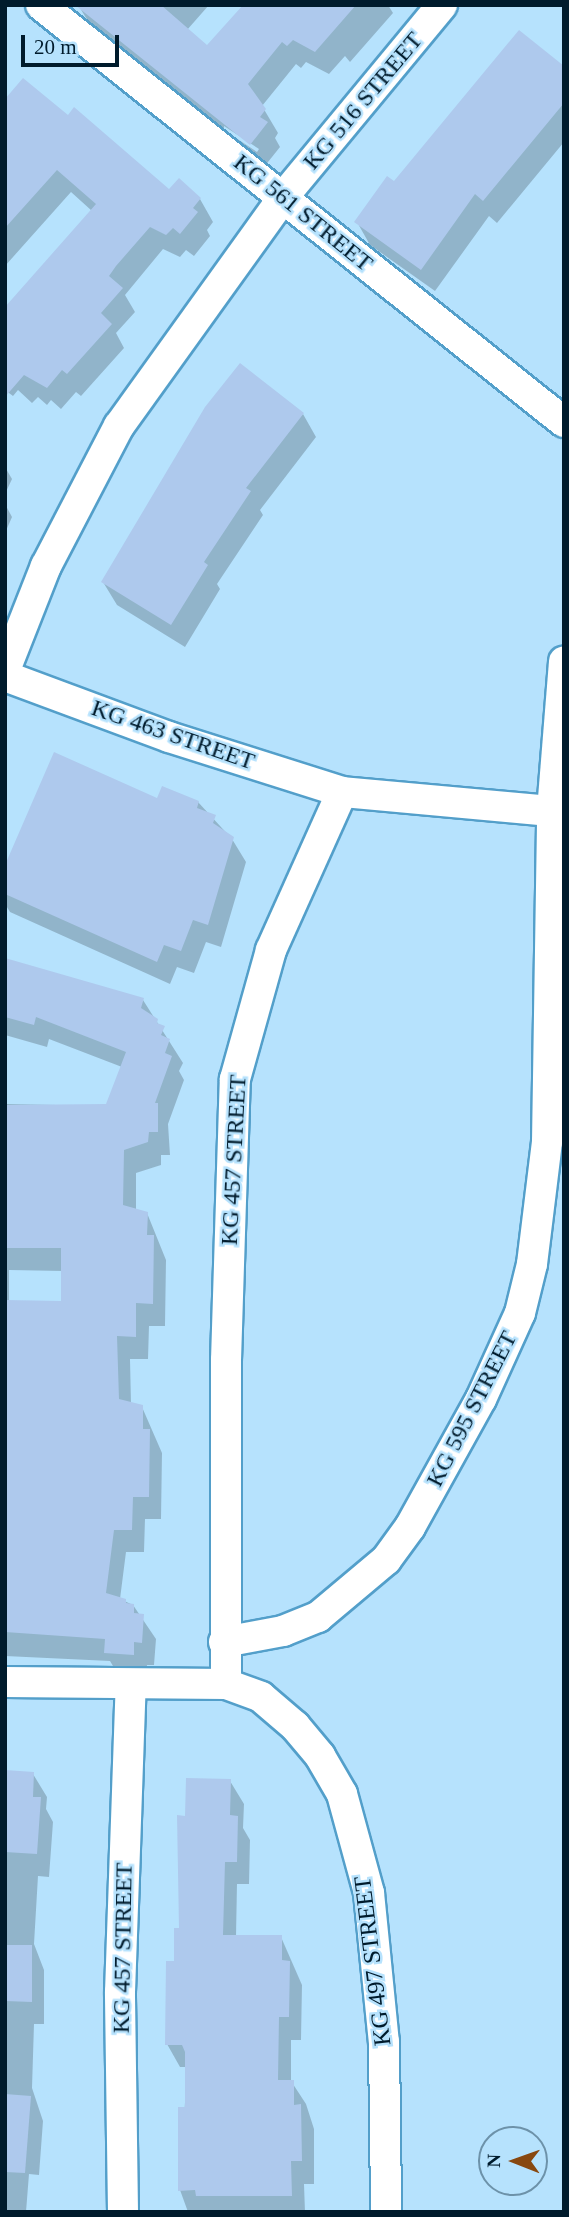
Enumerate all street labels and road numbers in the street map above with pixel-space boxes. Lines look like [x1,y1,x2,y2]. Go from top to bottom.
street label: KG 516 STREET [297,26,429,176]
street label: KG 561 STREET [228,148,378,278]
street label: KG 463 STREET [88,694,258,776]
street label: KG 457 STREET [215,1074,253,1246]
street label: KG 595 STREET [420,1326,524,1492]
street label: KG 457 STREET [107,1862,139,2034]
street label: KG 497 STREET [348,1875,398,2047]

